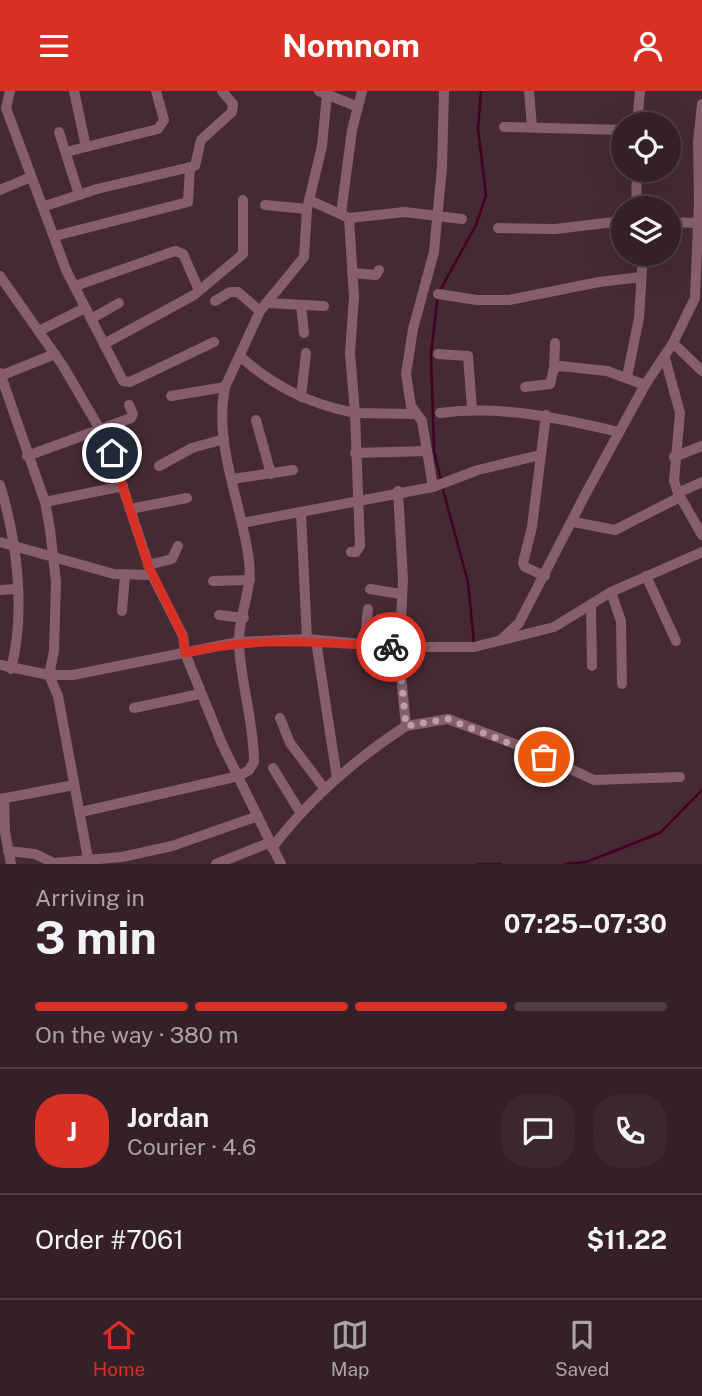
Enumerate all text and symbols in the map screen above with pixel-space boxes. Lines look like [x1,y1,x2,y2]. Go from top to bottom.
icon: menu [35,27,73,65]
text: Nomnom [282,27,420,64]
icon: person [629,27,667,65]
map controls [611,112,681,266]
button: locate [611,112,681,182]
button: layers [611,196,681,266]
pin [82,423,142,483]
icon: home [93,434,131,472]
courier [356,612,426,682]
icon: bike [372,628,410,666]
pin [514,727,574,787]
icon: bag [525,738,563,776]
text: Arriving in [35,884,145,911]
text: 07:25–07:30 [504,908,667,939]
text: 3 min [35,910,157,964]
text: On the way · 380 m [35,1021,238,1048]
button: chat [501,1094,575,1168]
button: phone [593,1094,667,1168]
text: Jordan [127,1102,209,1133]
text: J [67,1116,77,1147]
text: Courier · 4.6 [127,1133,256,1160]
text: Order #7061 [35,1224,184,1255]
text: $11.22 [587,1224,667,1255]
tab: Home [93,1316,145,1380]
tab: Map [331,1316,369,1380]
tab: Saved [555,1316,609,1380]

